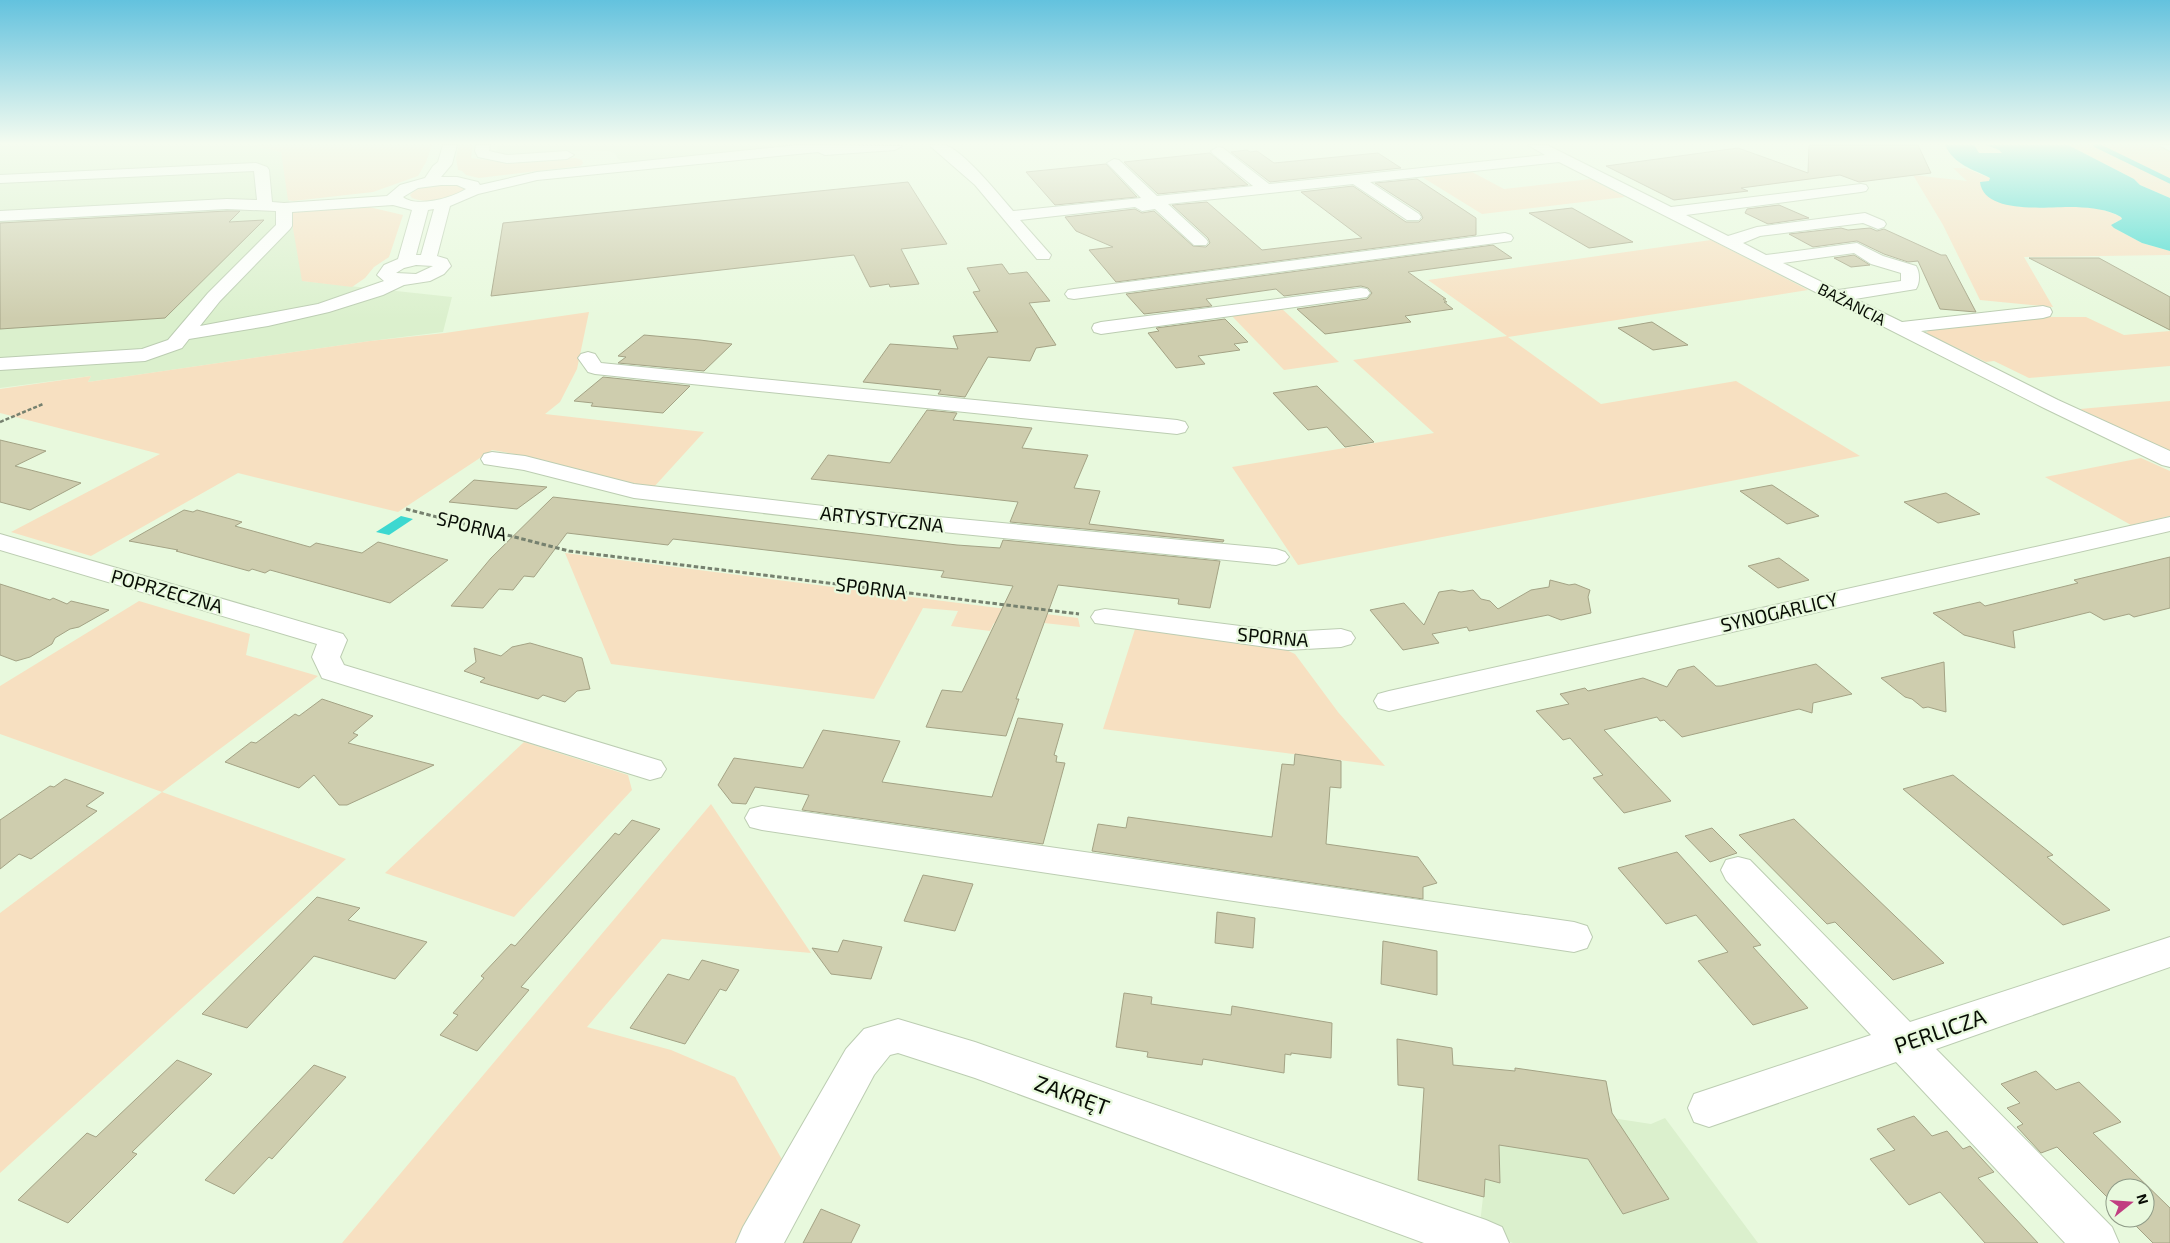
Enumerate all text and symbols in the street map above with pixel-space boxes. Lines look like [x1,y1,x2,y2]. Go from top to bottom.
street label: BAŻANCIA [1815,278,1889,329]
street label: ARTYSTYCZNA [819,501,945,536]
street label: SPORNA [435,506,510,545]
street label: POPRZECZNA [109,564,226,617]
street label: SPORNA [834,572,908,603]
street label: SYNOGARLICY [1718,587,1840,636]
street label: SPORNA [1236,622,1310,651]
street label: PERLICZA [1891,1002,1989,1058]
street label: ZAKRĘT [1031,1069,1114,1120]
north arrow [2105,1178,2155,1228]
text: N [2133,1192,2153,1206]

